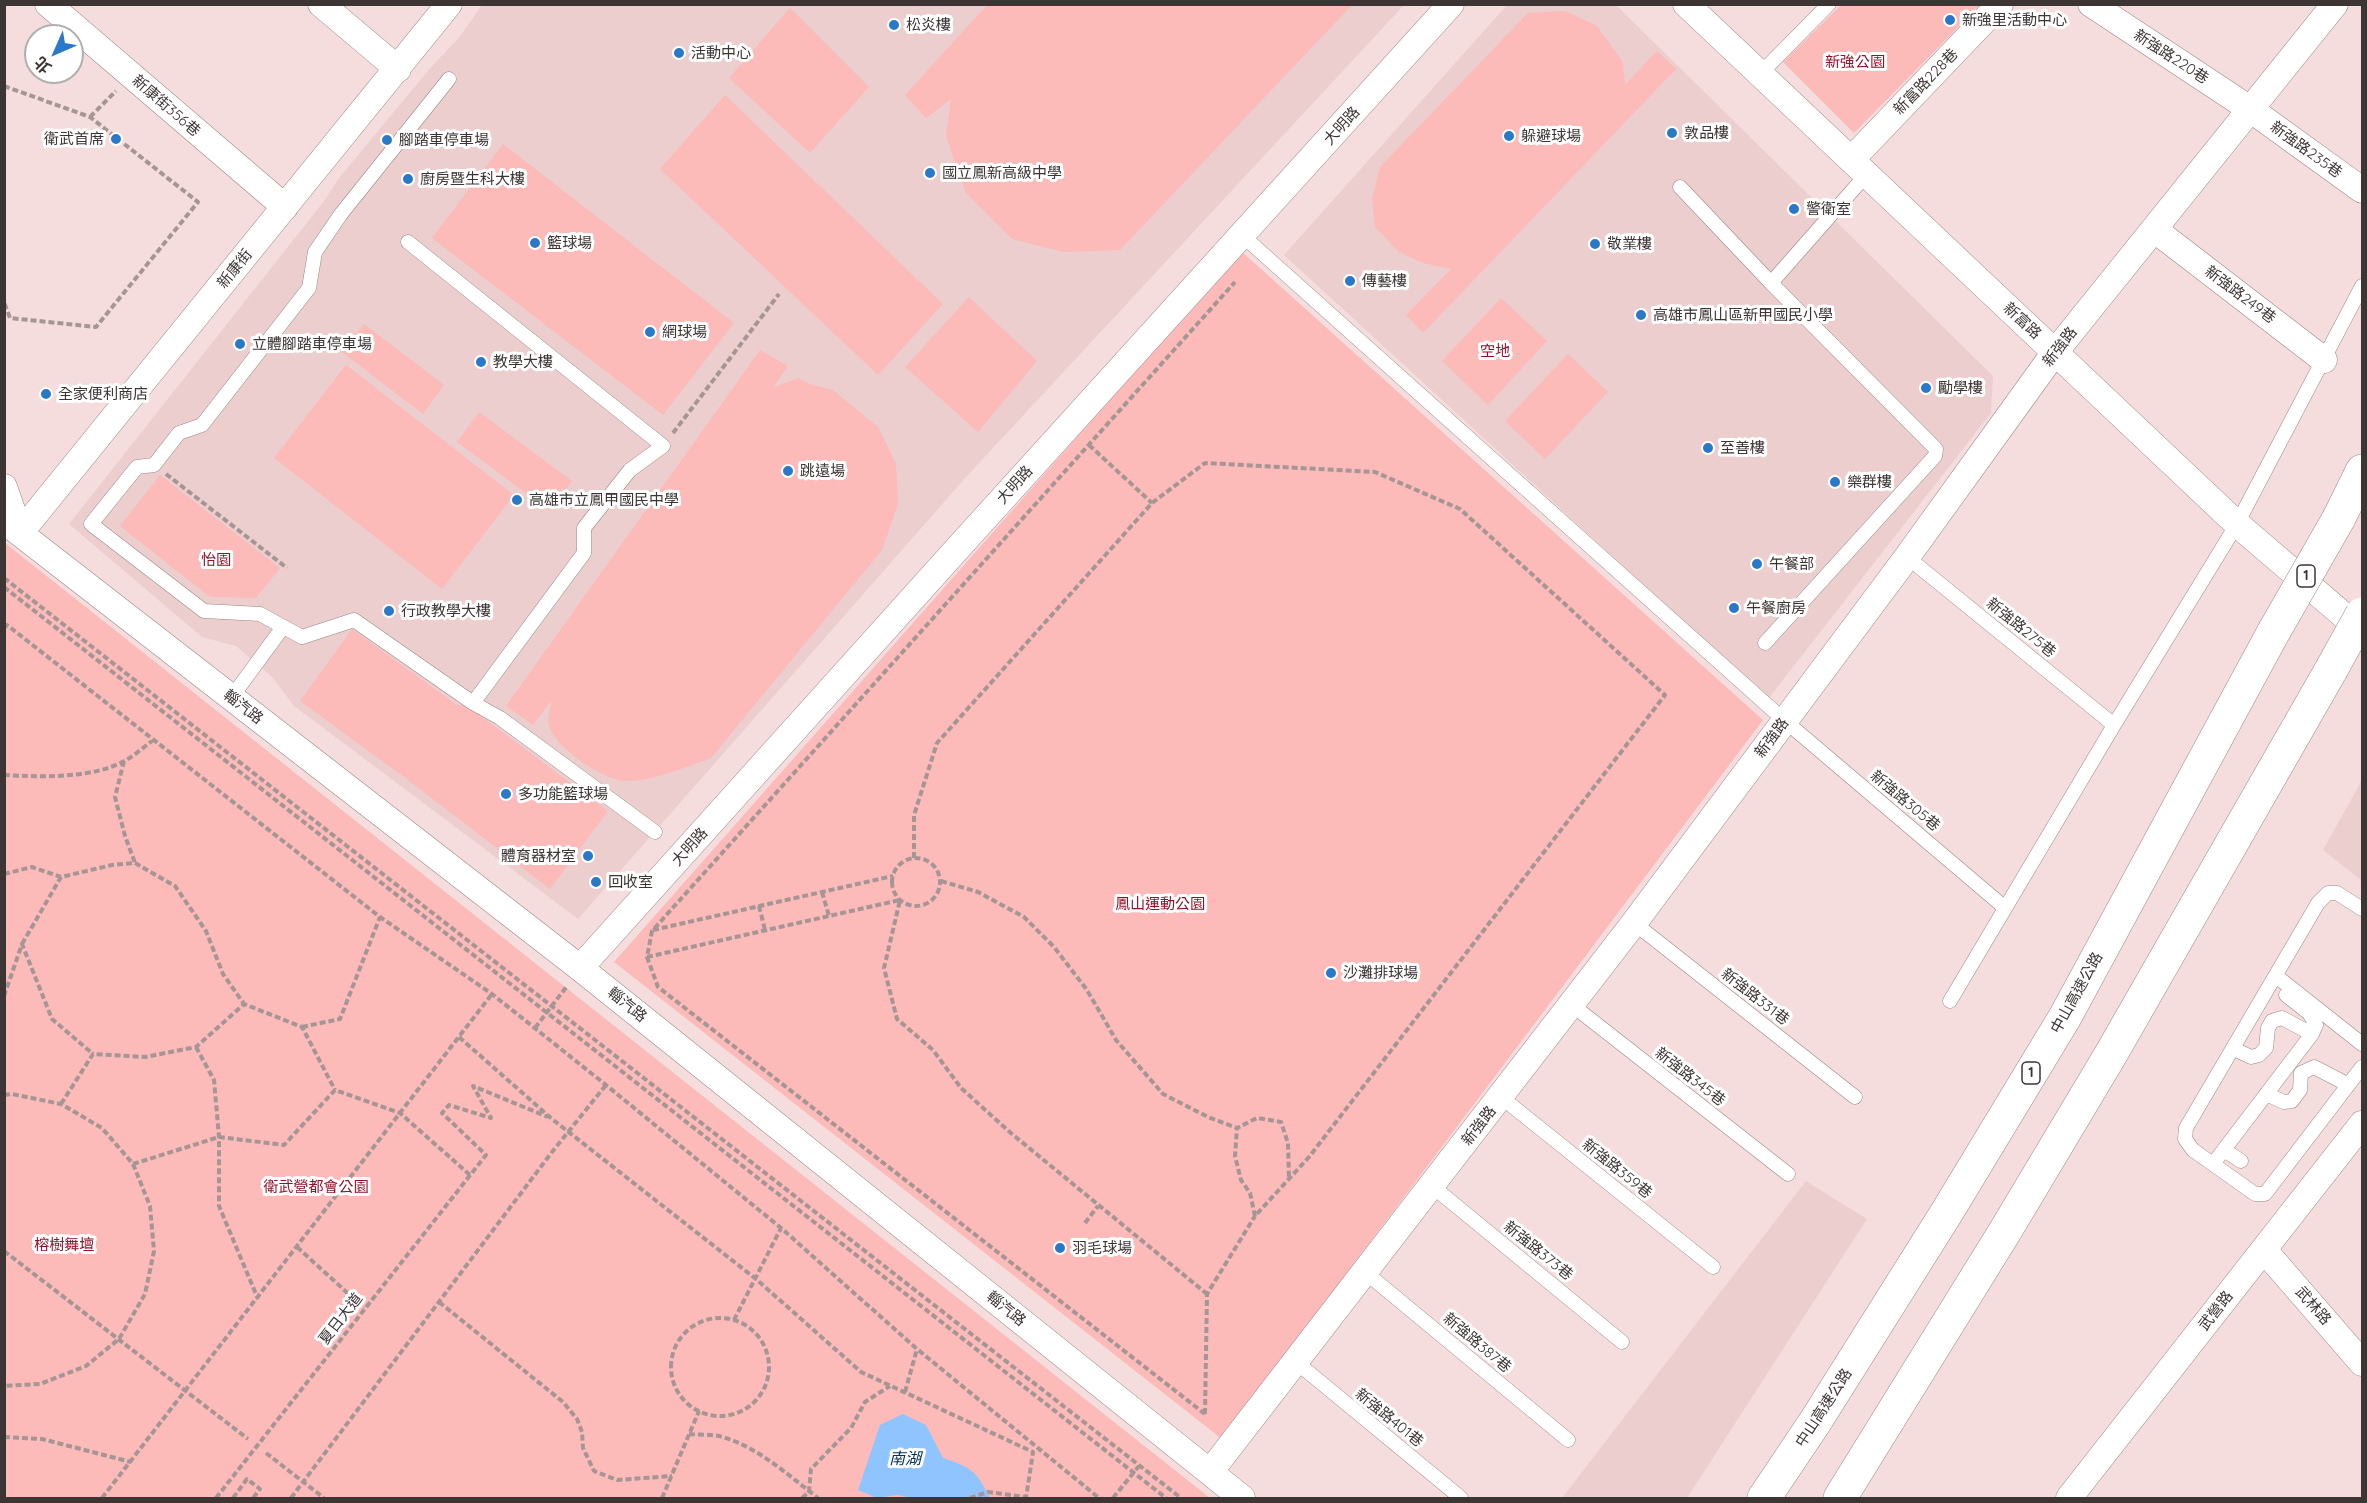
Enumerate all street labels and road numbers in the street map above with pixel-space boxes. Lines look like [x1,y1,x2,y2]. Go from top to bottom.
street label: 新強路220巷 [2130,26,2212,88]
street label: 新富路228巷 [1890,45,1962,119]
street label: 新康街356巷 [128,72,204,140]
street label: 大明路 [1320,103,1364,149]
street label: 新強路235巷 [2267,118,2345,182]
street label: 新康街 [214,246,256,292]
street label: 新強路249巷 [2201,263,2279,327]
street label: 新富路 [1999,299,2045,343]
street label: 新強路 [2039,324,2081,370]
street label: 大明路 [993,462,1037,508]
road number: 1 [2297,565,2315,587]
street label: 新強路275巷 [1983,595,2059,661]
street label: 輜汽路 [220,686,266,728]
street label: 新強路 [1751,715,1793,761]
street label: 新強路305巷 [1867,767,1943,835]
street label: 大明路 [668,824,712,870]
street label: 中山高速公路 [2047,949,2107,1037]
street label: 新強路331巷 [1717,965,1793,1029]
street label: 輜汽路 [604,984,650,1026]
street label: 新強路345巷 [1651,1044,1729,1110]
road number: 1 [2022,1062,2040,1084]
street label: 新強路 [1458,1103,1500,1149]
street label: 新強路359巷 [1579,1135,1655,1203]
street label: 新強路373巷 [1500,1218,1576,1284]
street label: 武林路 [2291,1283,2335,1329]
street label: 輜汽路 [983,1288,1029,1330]
street label: 武營路 [2195,1288,2237,1334]
street label: 夏日大道 [315,1290,367,1348]
street label: 新強路387巷 [1439,1309,1515,1377]
street label: 中山高速公路 [1792,1365,1856,1451]
street label: 新強路401巷 [1351,1385,1427,1451]

